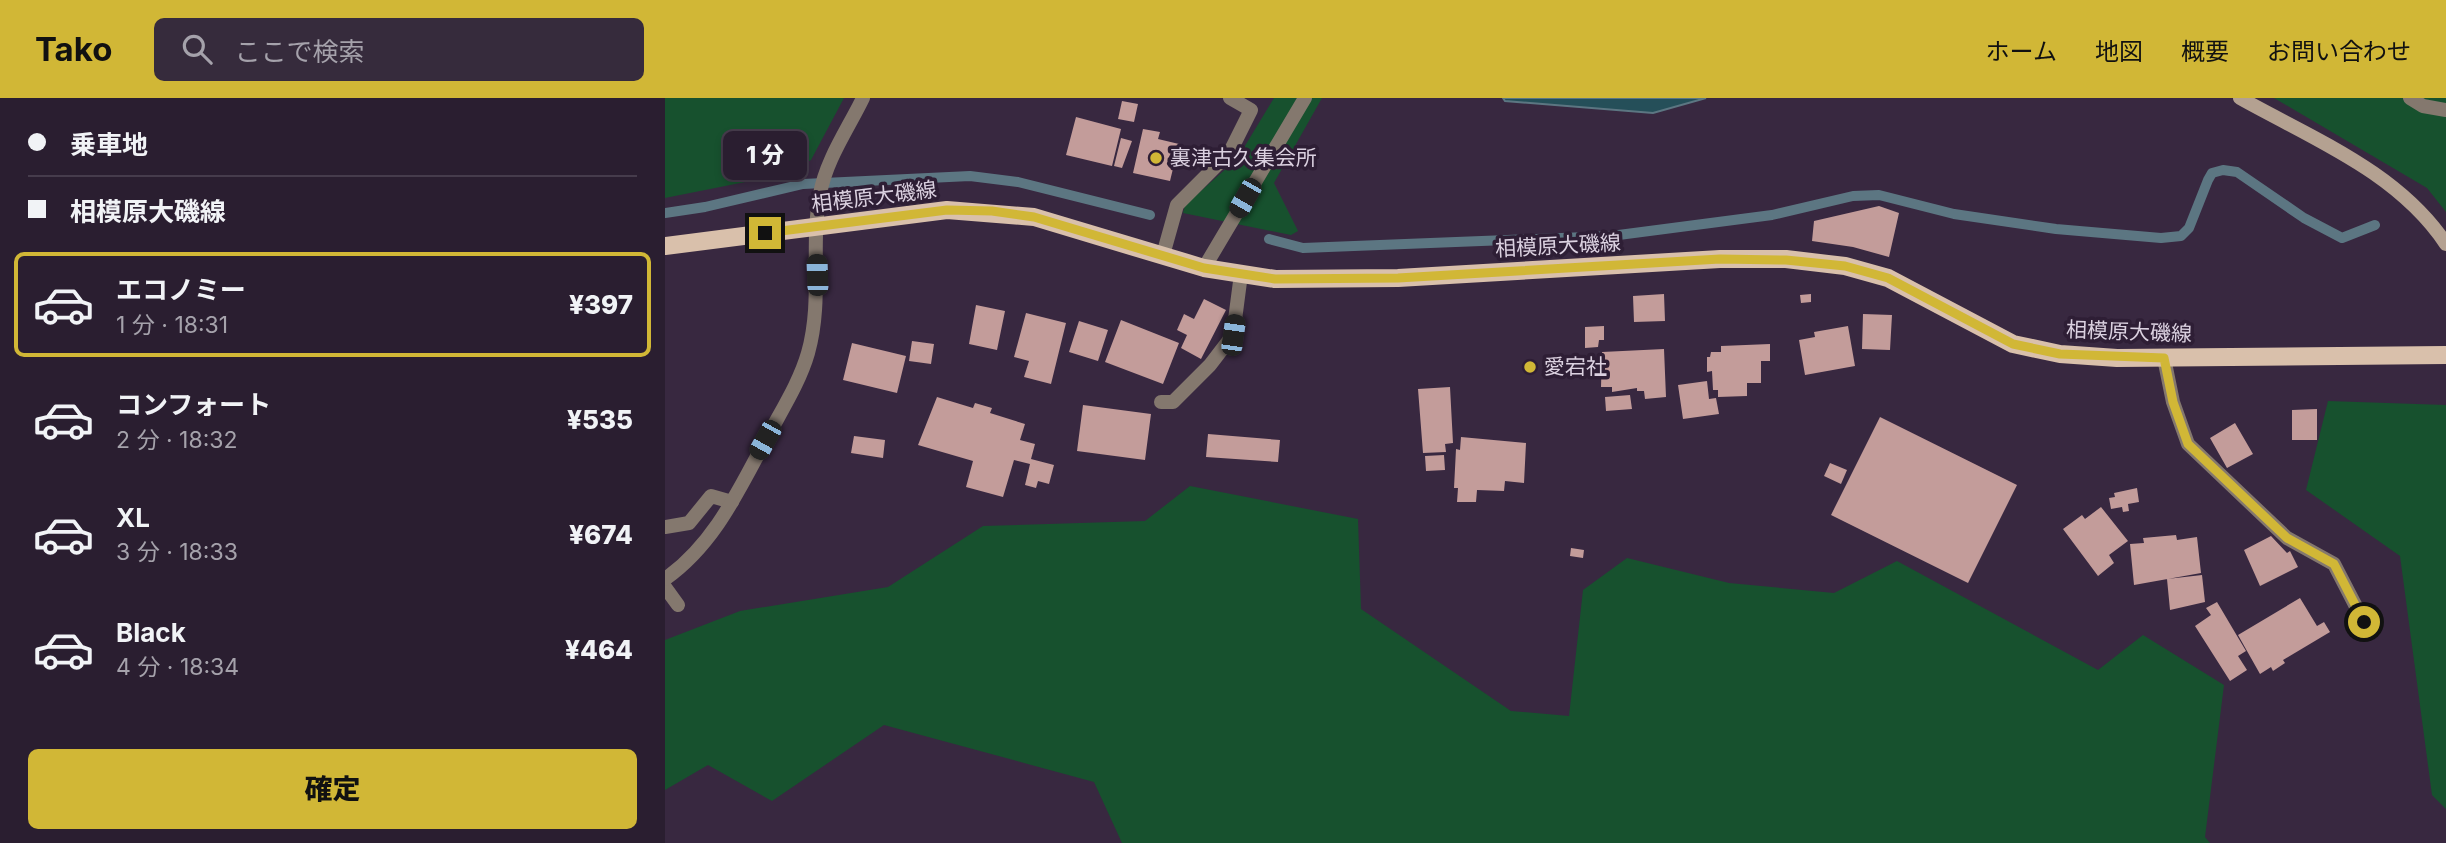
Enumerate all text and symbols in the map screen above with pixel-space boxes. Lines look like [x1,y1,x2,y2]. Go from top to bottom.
search box [154,18,644,81]
text: Tako [35,29,112,69]
icon: search [178,30,216,68]
text: ここで検索 [234,36,364,67]
text: ホーム [1986,37,2057,66]
text: 地図 [2095,37,2143,66]
text: 概要 [2181,37,2229,66]
text: お問い合わせ [2267,37,2411,66]
text: 乗車地 [70,129,148,160]
callout: 1 分 [723,131,807,180]
text: 1 分 [746,141,784,169]
place label: 裏津古久集会所 [1170,145,1317,170]
marker: 裏津古久集会所 [1148,150,1164,166]
car [1226,175,1265,221]
street label: 相模原大磯線 [810,176,938,217]
text: 相模原大磯線 [70,196,226,227]
route end [749,217,781,249]
street label: 相模原大磯線 [1494,230,1622,261]
car [806,254,829,296]
icon: car [32,273,95,336]
text: エコノミー [116,274,246,305]
text: ¥397 [569,289,633,320]
text: 1 分 · 18:31 [116,311,228,339]
car [1220,313,1247,357]
street label: 相模原大磯線 [2066,317,2192,346]
place label: 愛宕社 [1544,354,1607,379]
marker: 愛宕社 [1522,359,1538,375]
icon: car [32,388,95,451]
text: コンフォート [116,389,271,420]
text: ¥535 [567,404,633,435]
car [746,417,785,463]
text: 2 分 · 18:32 [116,426,238,454]
text: XL [116,502,150,533]
icon: car [32,503,95,566]
text: ¥674 [569,519,633,550]
text: 3 分 · 18:33 [116,538,238,566]
route start [2348,606,2380,638]
text: Black [116,617,186,648]
icon: car [32,618,95,681]
text: ¥464 [565,634,633,665]
text: 4 分 · 18:34 [116,653,239,681]
button: 確定 [28,749,637,829]

